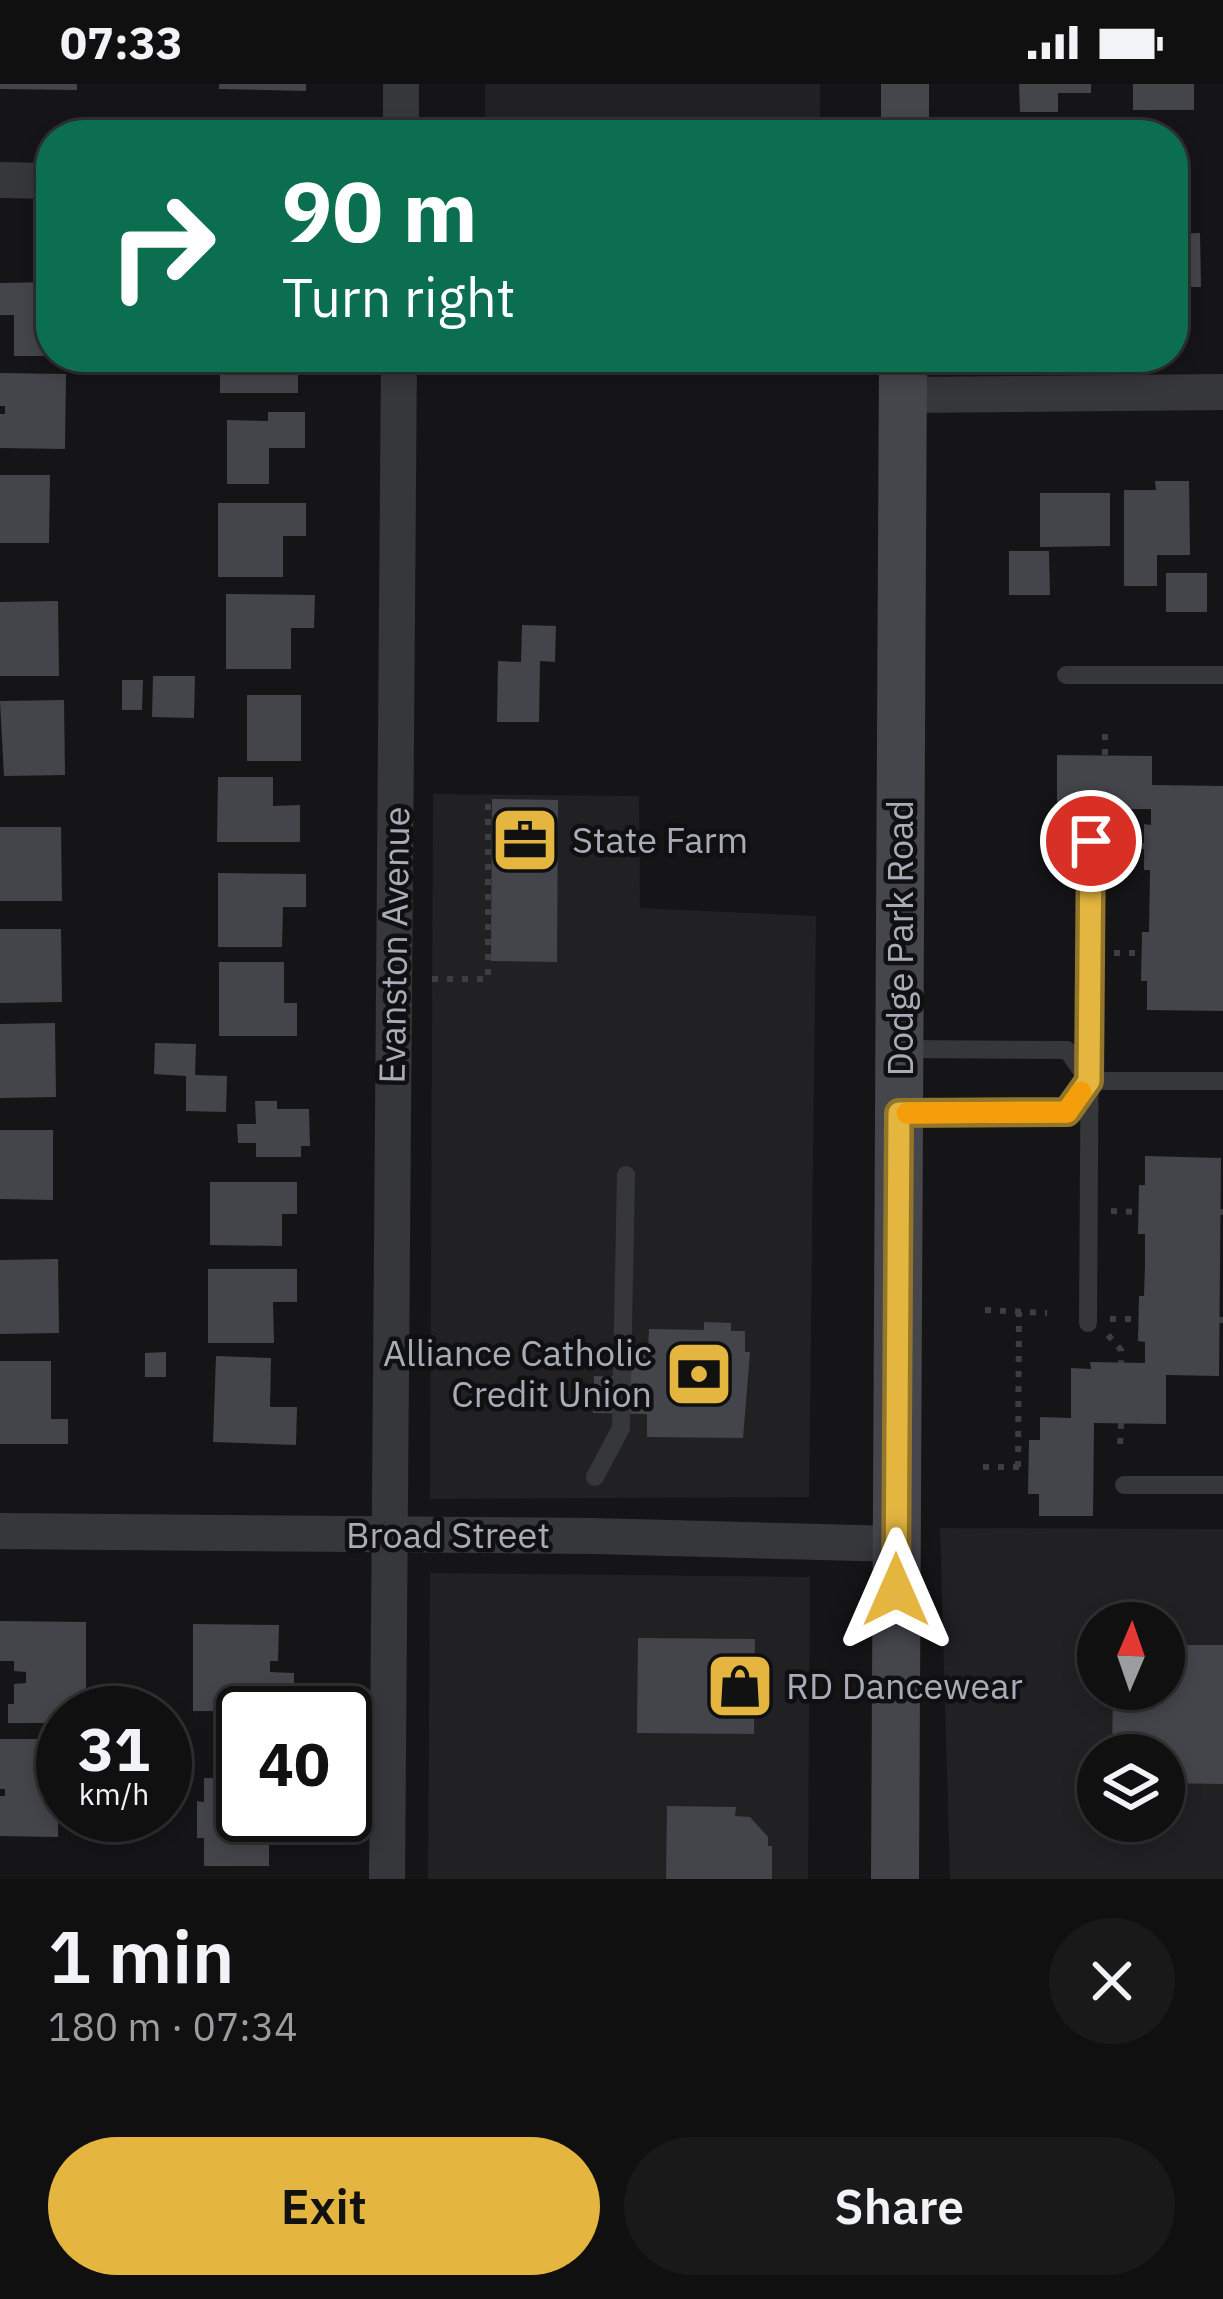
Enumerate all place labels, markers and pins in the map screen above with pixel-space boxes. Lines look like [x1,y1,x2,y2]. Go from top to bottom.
pin [1040,790,1142,892]
office icon: State Farm [490,805,560,875]
place label: State Farm [572,816,748,863]
place label: Alliance Catholic Credit Union [383,1329,652,1417]
bank icon: Alliance Catholic Credit Union [664,1339,734,1409]
shop icon: RD Dancewear [705,1651,775,1721]
place label: RD Dancewear [786,1662,1023,1709]

